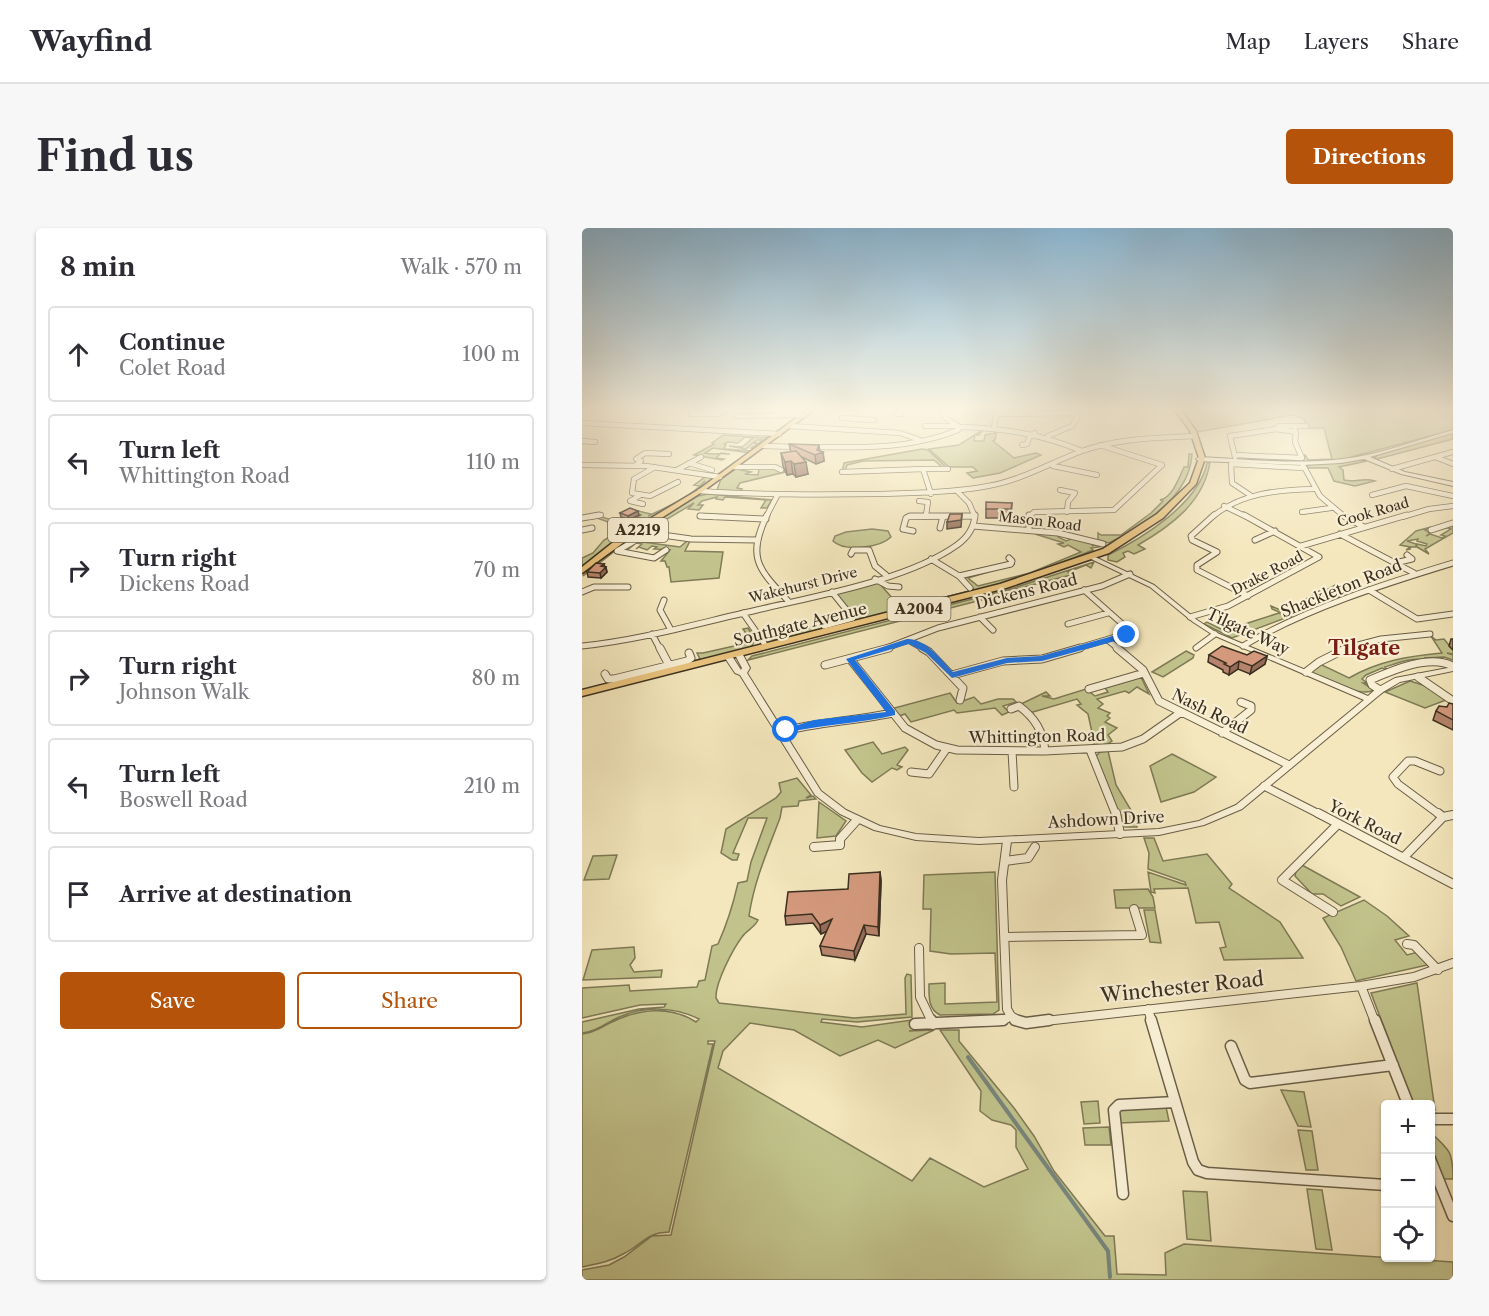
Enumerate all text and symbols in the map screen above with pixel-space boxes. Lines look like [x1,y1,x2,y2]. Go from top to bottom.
text: Wayfind [30,24,152,58]
text: Map [1226,29,1271,54]
text: Layers [1304,29,1369,54]
text: Share [1402,29,1459,54]
button: Directions [1286,129,1453,184]
text: Find us [36,130,194,182]
text: 8 min [60,251,136,283]
text: Walk · 570 m [401,255,522,279]
text: Continue [119,329,225,356]
icon: ahead [62,338,95,371]
text: 100 m [462,342,520,366]
text: Colet Road [119,356,226,380]
text: Turn left [119,437,220,464]
icon: left [62,446,95,479]
text: 110 m [467,450,520,474]
text: Whittington Road [119,464,290,488]
street label: Cook Road [1335,493,1412,531]
street label: Mason Road [998,507,1083,535]
road number: A2219 [608,518,668,542]
text: Turn right [119,545,237,572]
street label: Drake Road [1228,547,1306,599]
icon: right [62,554,95,587]
street label: Shackleton Road [1278,555,1405,621]
text: 70 m [474,558,520,582]
street label: Wakehurst Drive [746,563,859,607]
street label: Dickens Road [973,569,1079,613]
text: Dickens Road [119,572,250,596]
road number: A2004 [888,597,950,621]
street label: Southgate Avenue [731,598,869,650]
street label: Tilgate Way [1203,603,1294,659]
route end [1113,621,1139,647]
district label: Tilgate [1328,636,1400,660]
text: Turn right [119,653,237,680]
icon: right [62,662,95,695]
text: 80 m [472,666,520,690]
text: Johnson Walk [119,680,249,704]
street label: Nash Road [1169,684,1251,738]
route start [772,716,798,742]
street label: Whittington Road [967,725,1106,747]
text: Turn left [119,761,220,788]
icon: left [62,770,95,803]
text: 210 m [463,774,520,798]
text: Boswell Road [119,788,248,812]
street label: York Road [1324,795,1405,849]
street label: Ashdown Drive [1046,806,1165,832]
icon: arrive [62,878,95,911]
text: Arrive at destination [119,881,352,908]
street label: Winchester Road [1098,966,1265,1008]
button: Save [60,972,285,1029]
button: Share [297,972,522,1029]
map controls [1381,1100,1435,1262]
button: + [1381,1100,1435,1154]
button: − [1381,1154,1435,1208]
button: locate [1381,1208,1435,1262]

